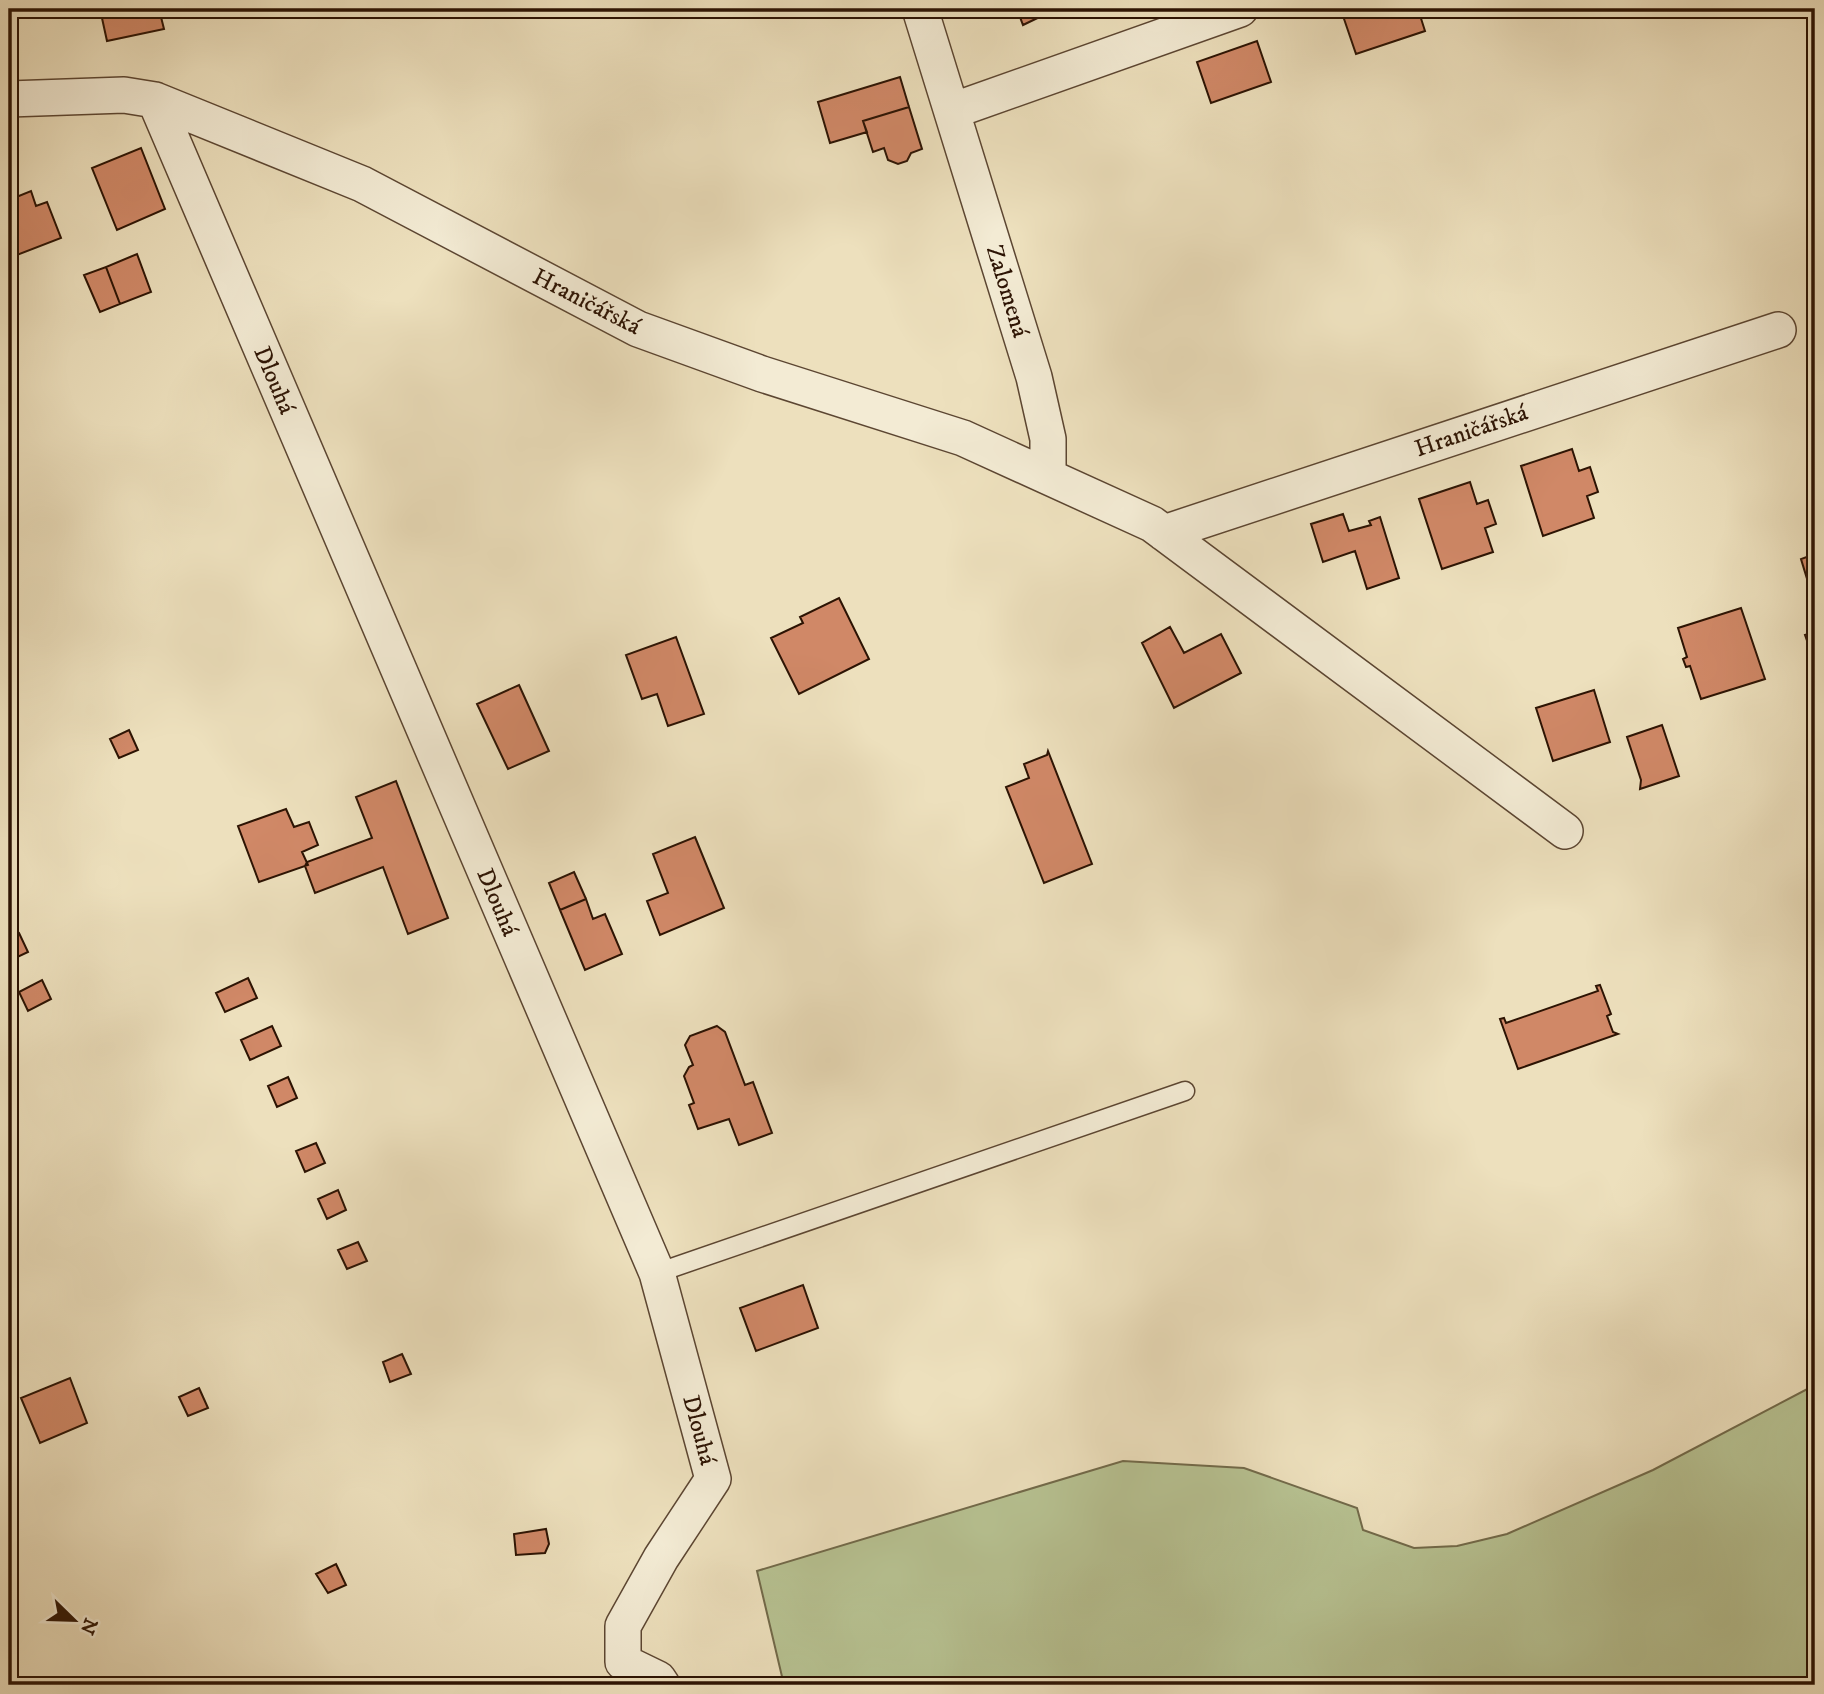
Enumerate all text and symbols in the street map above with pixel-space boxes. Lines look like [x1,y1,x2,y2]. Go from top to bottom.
street label: Zalomená [979,241,1036,342]
street label: Hraničářská [527,262,646,342]
street label: Dlouhá [246,342,302,420]
street label: Hraničářská [1411,397,1533,464]
street label: Dlouhá [469,864,525,942]
street label: Dlouhá [675,1392,723,1469]
north arrow [38,1586,108,1656]
text: N [74,1614,102,1638]

